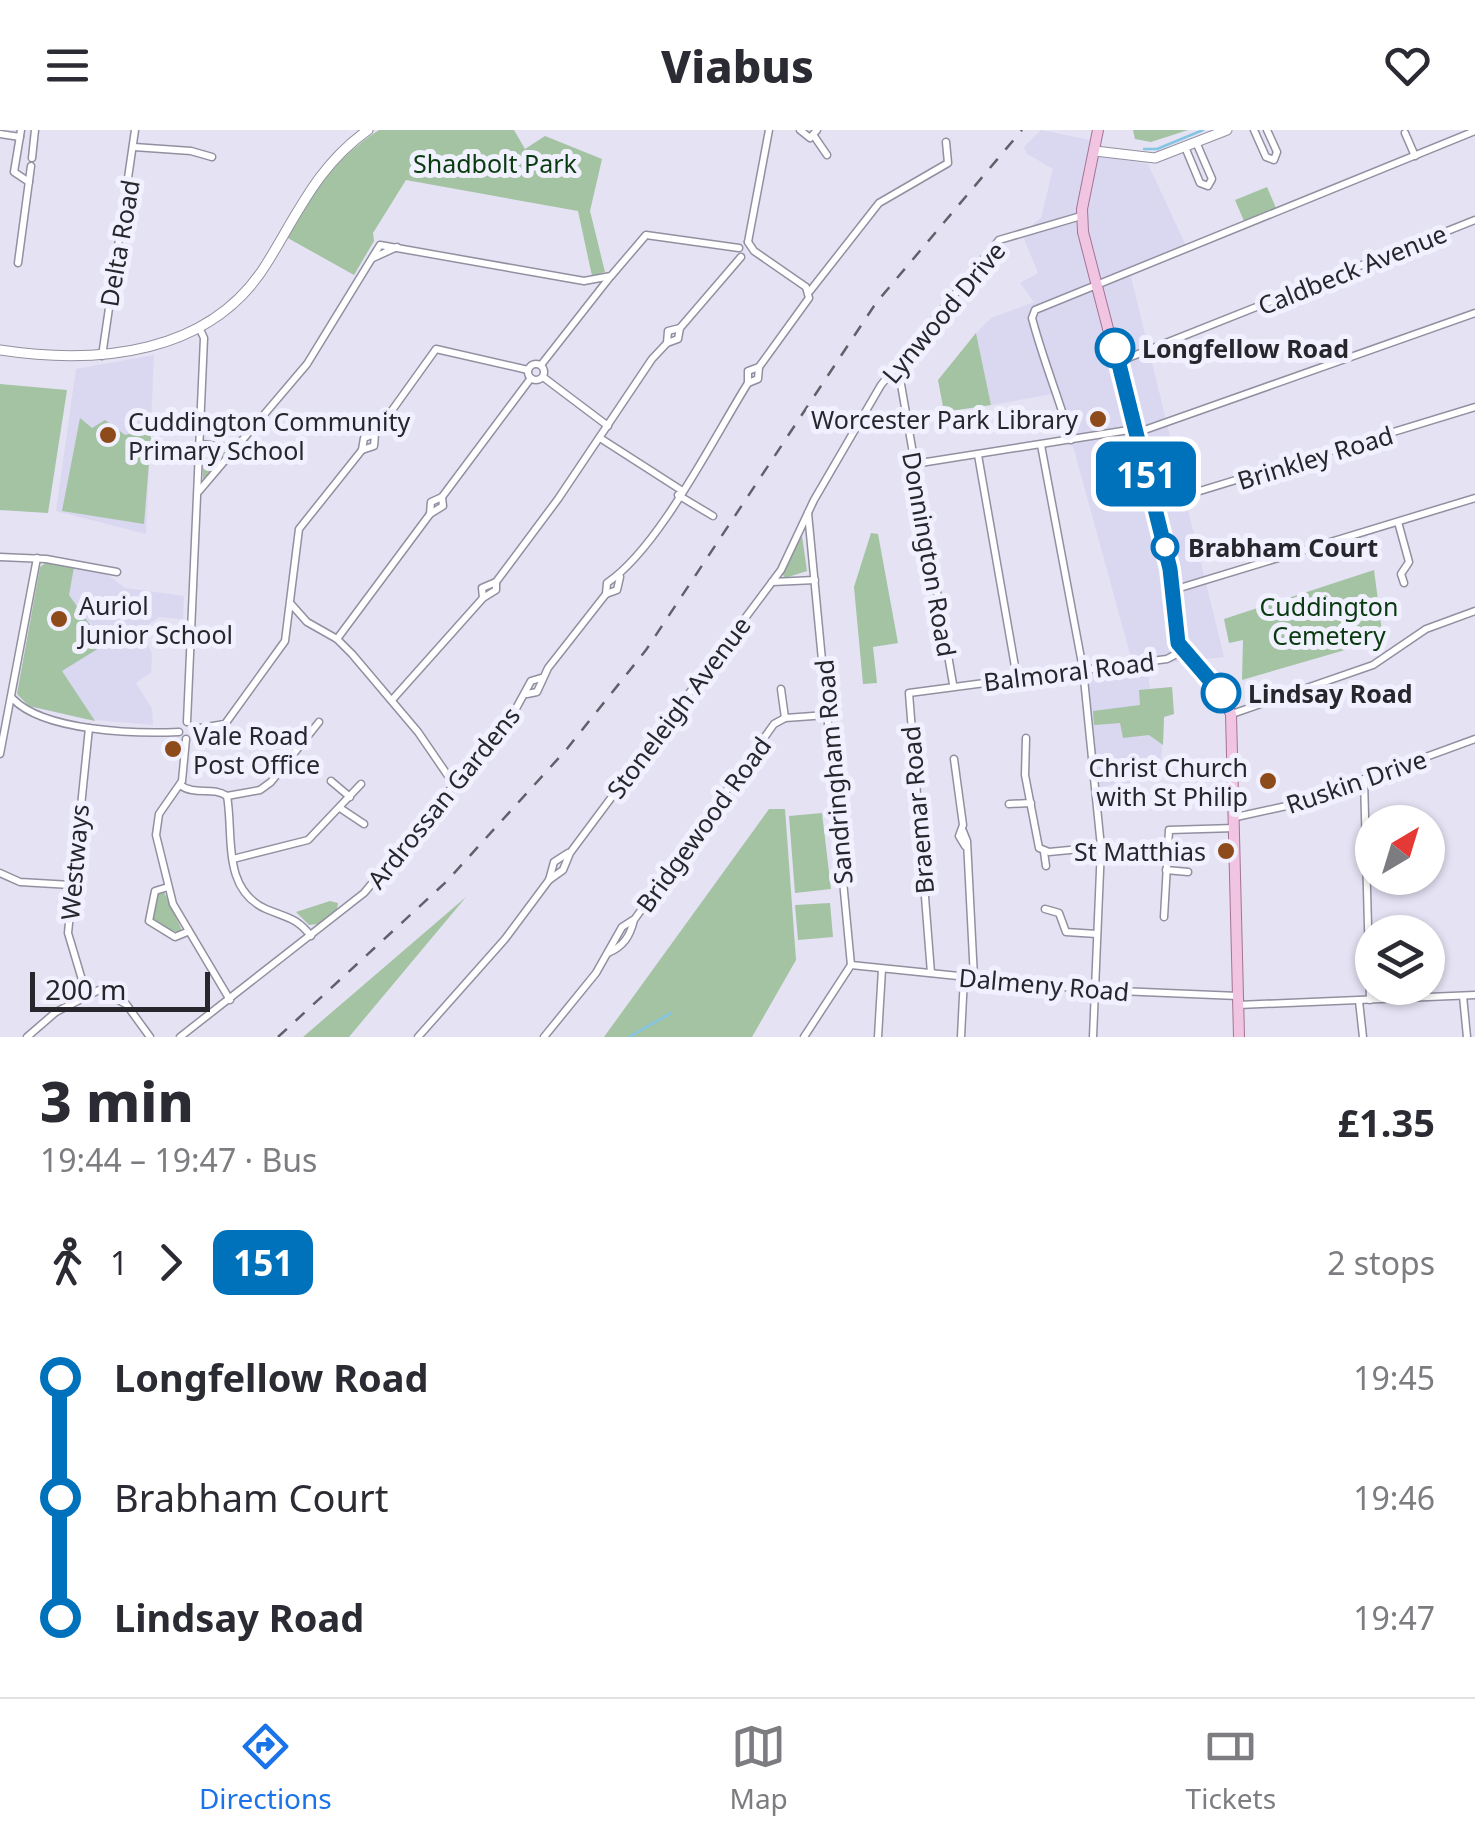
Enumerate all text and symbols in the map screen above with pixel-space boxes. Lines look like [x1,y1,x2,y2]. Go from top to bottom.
text: Viabus [661,35,814,96]
icon: menu [40,38,95,93]
icon: heart [1380,38,1435,93]
park label: Shadbolt Park [413,146,578,180]
street label: Delta Road [91,177,147,309]
street label: Caldbeck Avenue [1253,216,1451,322]
street label: Lynwood Drive [874,234,1012,390]
marker: Longfellow Road [1096,329,1134,367]
place label: Longfellow Road [1142,331,1349,365]
place label: Worcester Park Library [811,402,1078,436]
place label: Cuddington Community Primary School [128,404,410,467]
marker: Worcester Park Library [1087,408,1109,430]
street label: Brinkley Road [1233,417,1397,497]
marker: Cuddington Community Primary School [97,424,119,446]
line badge: 151 [1088,442,1204,506]
street label: Donnington Road [895,449,965,659]
text: 151 [1116,451,1176,498]
place label: Brabham Court [1188,530,1378,564]
marker: Brabham Court [1152,534,1178,560]
place label: Auriol Junior School [77,588,233,651]
park label: Cuddington Cemetery [1260,589,1398,652]
marker: Auriol Junior School [48,608,70,630]
street label: Stoneleigh Avenue [598,609,758,805]
street label: Balmoral Road [982,644,1156,698]
street label: Sandringham Road [806,658,860,886]
marker: Lindsay Road [1202,674,1240,712]
place label: Lindsay Road [1248,676,1413,710]
street label: Ardrossan Gardens [359,699,527,895]
place label: Vale Road Post Office [193,718,320,781]
street label: Braemar Road [893,725,941,895]
street label: Bridgewood Road [628,729,778,919]
marker: Vale Road Post Office [162,738,184,760]
street label: Ruskin Drive [1281,741,1431,821]
place label: Christ Church with St Philip [1088,750,1248,813]
marker: Christ Church with St Philip [1257,770,1279,792]
street label: Westways [52,803,96,921]
north arrow [1355,805,1445,895]
map controls [1355,805,1445,1005]
place label: St Matthias [1074,834,1206,868]
marker: St Matthias [1215,840,1237,862]
button: layers [1355,915,1445,1005]
street label: Dalmeny Road [957,960,1131,1008]
scale bar [30,967,210,1011]
text: 200 m [45,970,127,1008]
text: 3 min [40,1063,194,1138]
text: £1.35 [1337,1096,1435,1148]
text: 19:44 – 19:47 · Bus [40,1138,317,1181]
icon: walk [40,1235,95,1290]
icon: forward [143,1235,198,1290]
text: 151 [233,1239,293,1286]
text: 1 [110,1241,128,1284]
text: 2 stops [1327,1241,1435,1284]
text: Longfellow Road [114,1351,429,1403]
text: 19:45 [1353,1356,1435,1399]
text: Brabham Court [114,1471,388,1523]
text: 19:46 [1353,1476,1435,1519]
text: Lindsay Road [114,1591,364,1643]
text: 19:47 [1353,1596,1435,1639]
tab: Directions [199,1719,332,1817]
tab: Map [730,1719,788,1817]
tab: Tickets [1186,1719,1276,1817]

